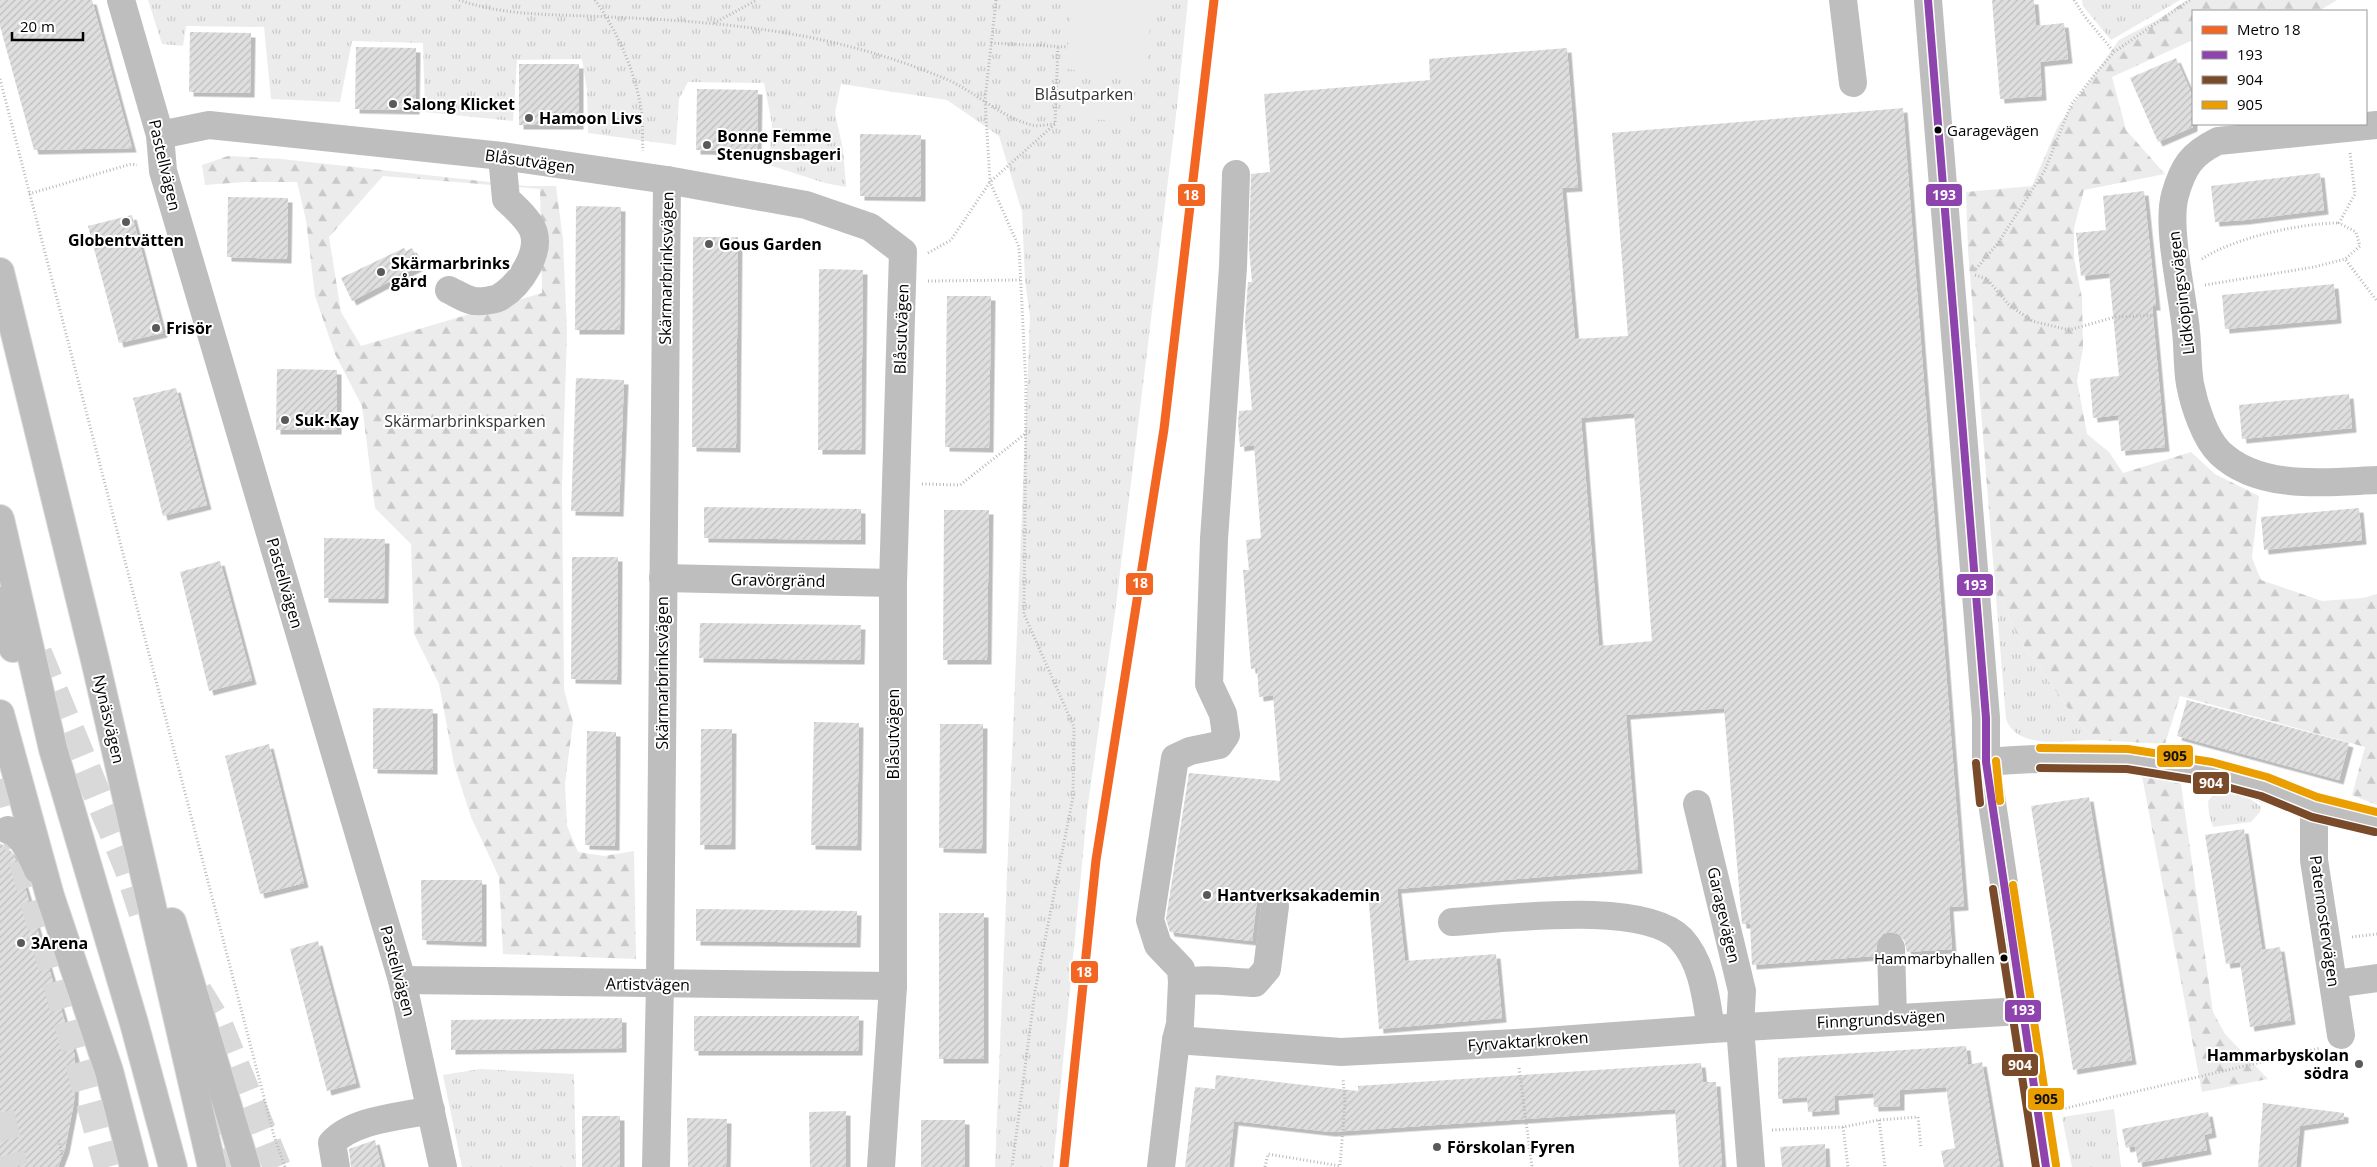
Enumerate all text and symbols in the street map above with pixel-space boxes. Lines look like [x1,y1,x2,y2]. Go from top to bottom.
scale bar [12,10,84,42]
legend [2192,10,2367,125]
text: 20 m [20,16,55,36]
text: Metro 18 [2237,19,2300,39]
text: 193 [2237,44,2263,64]
text: 904 [2237,69,2263,89]
park label: Blåsutparken [1035,83,1133,105]
place label: Salong Klicket [403,93,515,115]
text: 905 [2237,94,2263,114]
marker: Salong Klicket [387,98,399,110]
place label: Hamoon Livs [539,107,642,129]
marker: Hamoon Livs [523,112,535,124]
street label: Pastellvägen [144,117,186,213]
place label: Garagevägen [1947,120,2039,140]
place label: Bonne Femme Stenugnsbageri [717,125,841,165]
marker: Garagevägen [1933,125,1943,135]
marker: Bonne Femme Stenugnsbageri [701,139,713,151]
street label: Blåsutvägen [484,144,576,178]
line badge: 18 [1177,183,1206,207]
line badge: 193 [1925,183,1963,207]
text: 18 [1183,185,1199,204]
text: 193 [1932,185,1956,204]
street label: Skärmarbrinksvägen [654,191,678,345]
marker: Globentvätten [120,216,132,228]
place label: Globentvätten [68,229,184,251]
street label: Lidköpingsvägen [2162,230,2200,356]
place label: Gous Garden [719,233,822,255]
marker: Gous Garden [703,238,715,250]
place label: Skärmarbrinks gård [391,252,510,292]
marker: Skärmarbrinks gård [375,266,387,278]
street label: Blåsutvägen [888,283,914,375]
place label: Frisör [166,317,212,339]
marker: Frisör [150,322,162,334]
place label: Suk-Kay [295,409,360,431]
park label: Skärmarbrinksparken [384,410,546,432]
marker: Suk-Kay [279,414,291,426]
street label: Pastellvägen [262,535,308,631]
street label: Gravörgränd [730,568,826,592]
line badge: 18 [1125,572,1154,596]
text: 18 [1132,573,1148,592]
line badge: 193 [1956,573,1994,597]
text: 193 [1963,575,1987,594]
street label: Skärmarbrinksvägen [651,596,673,750]
street label: Nynäsvägen [88,672,130,766]
street label: Blåsutvägen [882,689,904,779]
line badge: 905 [2156,744,2194,768]
text: 905 [2163,746,2187,765]
line badge: 904 [2192,771,2230,795]
text: 904 [2199,773,2223,792]
street label: Paternostervägen [2305,854,2345,988]
street label: Garagevägen [1702,865,1746,965]
place label: Hantverksakademin [1217,884,1380,906]
marker: Hantverksakademin [1201,889,1213,901]
street label: Pastellvägen [375,923,421,1019]
place label: 3Arena [31,932,88,954]
marker: 3Arena [15,937,27,949]
place label: Hammarbyhallen [1874,948,1995,968]
marker: Hammarbyhallen [1999,953,2009,963]
line badge: 18 [1070,960,1099,984]
text: 18 [1076,962,1092,981]
street label: Artistvägen [606,972,690,996]
line badge: 193 [2004,999,2042,1023]
text: 193 [2011,1000,2035,1019]
street label: Finngrundsvägen [1816,1005,1946,1033]
street label: Fyrvaktarkroken [1467,1026,1589,1056]
place label: Hammarbyskolan södra [2207,1044,2349,1084]
line badge: 904 [2001,1053,2039,1077]
text: 904 [2008,1055,2032,1074]
marker: Hammarbyskolan södra [2353,1058,2365,1070]
line badge: 905 [2027,1087,2065,1111]
text: 905 [2034,1089,2058,1108]
place label: Förskolan Fyren [1447,1136,1575,1158]
marker: Förskolan Fyren [1431,1141,1443,1153]

